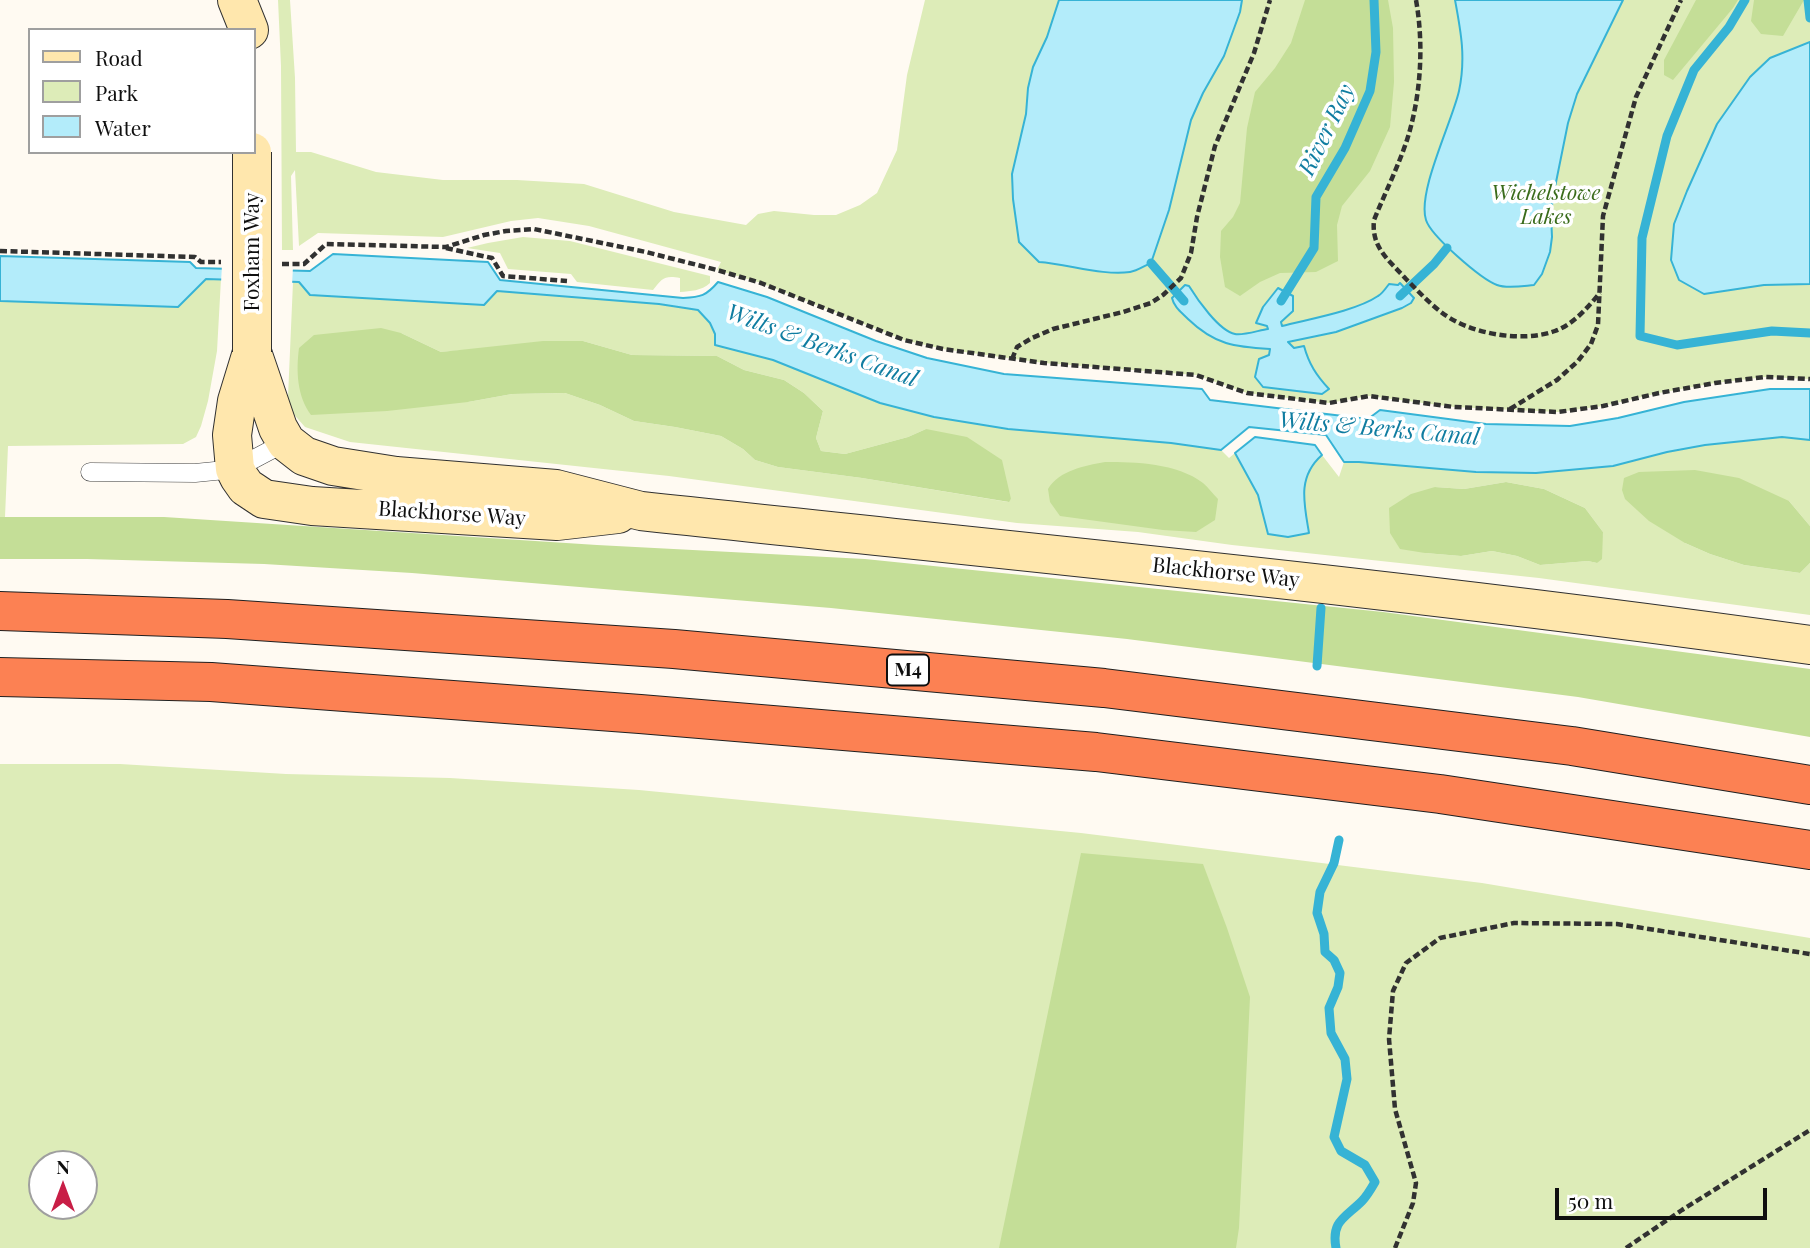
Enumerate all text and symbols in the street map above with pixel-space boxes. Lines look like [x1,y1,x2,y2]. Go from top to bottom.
legend [28,28,256,154]
text: Road [95,43,143,71]
text: Park [95,78,138,106]
water label: River Ray [1293,80,1361,180]
text: Water [95,113,151,141]
park label: Wichelstowe Lakes [1491,180,1601,230]
street label: Foxham Way [239,192,265,312]
water label: Wilts & Berks Canal [723,299,921,393]
water label: Wilts & Berks Canal [1278,406,1480,452]
street label: Blackhorse Way [377,496,527,532]
street label: Blackhorse Way [1151,553,1301,593]
road number: M4 [887,654,929,685]
north arrow [28,1150,98,1220]
text: N [56,1153,70,1179]
scale bar [1558,1174,1770,1218]
text: 50 m [1568,1186,1613,1214]

